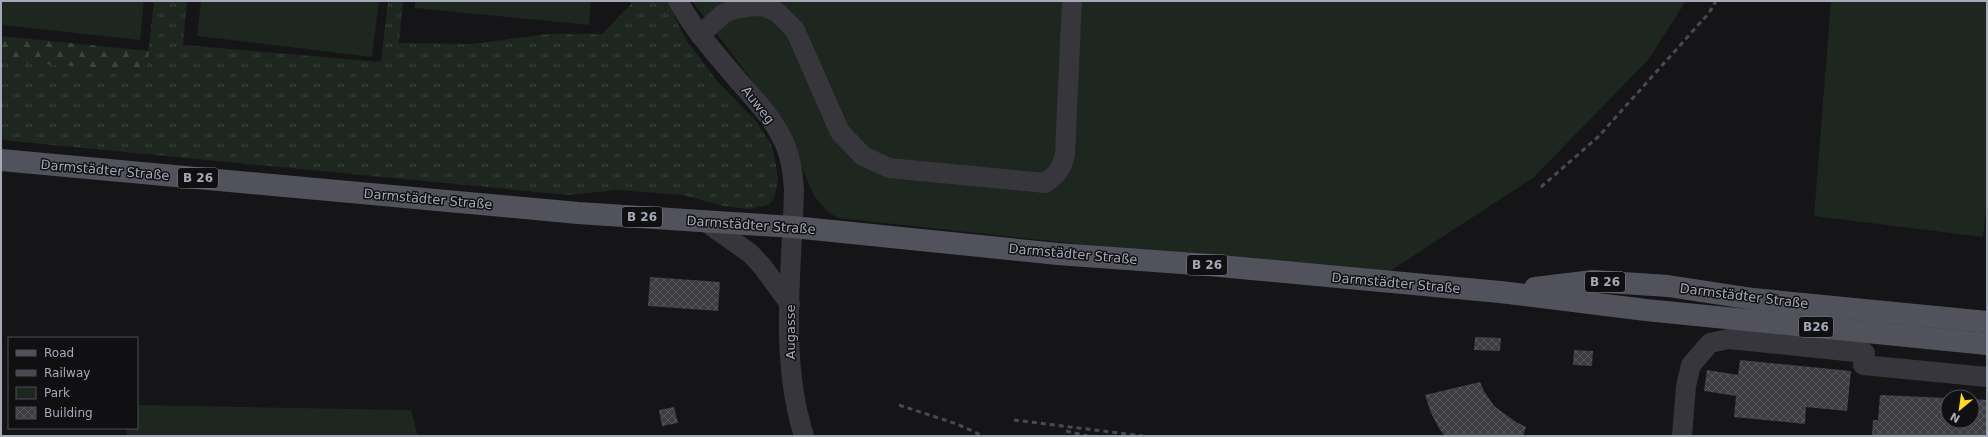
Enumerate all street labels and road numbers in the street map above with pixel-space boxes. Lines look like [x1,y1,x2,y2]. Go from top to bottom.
street label: Auweg [739,83,777,127]
street label: Darmstädter Straße [40,157,170,183]
road number: B 26 [178,168,218,188]
street label: Darmstädter Straße [363,186,493,212]
road number: B 26 [622,207,662,227]
street label: Darmstädter Straße [686,213,816,237]
street label: Darmstädter Straße [1008,241,1138,267]
road number: B 26 [1187,255,1227,275]
street label: Darmstädter Straße [1331,270,1461,296]
road number: B 26 [1585,272,1625,292]
street label: Darmstädter Straße [1679,281,1809,311]
street label: Augasse [783,305,798,359]
road number: B26 [1799,317,1833,337]

